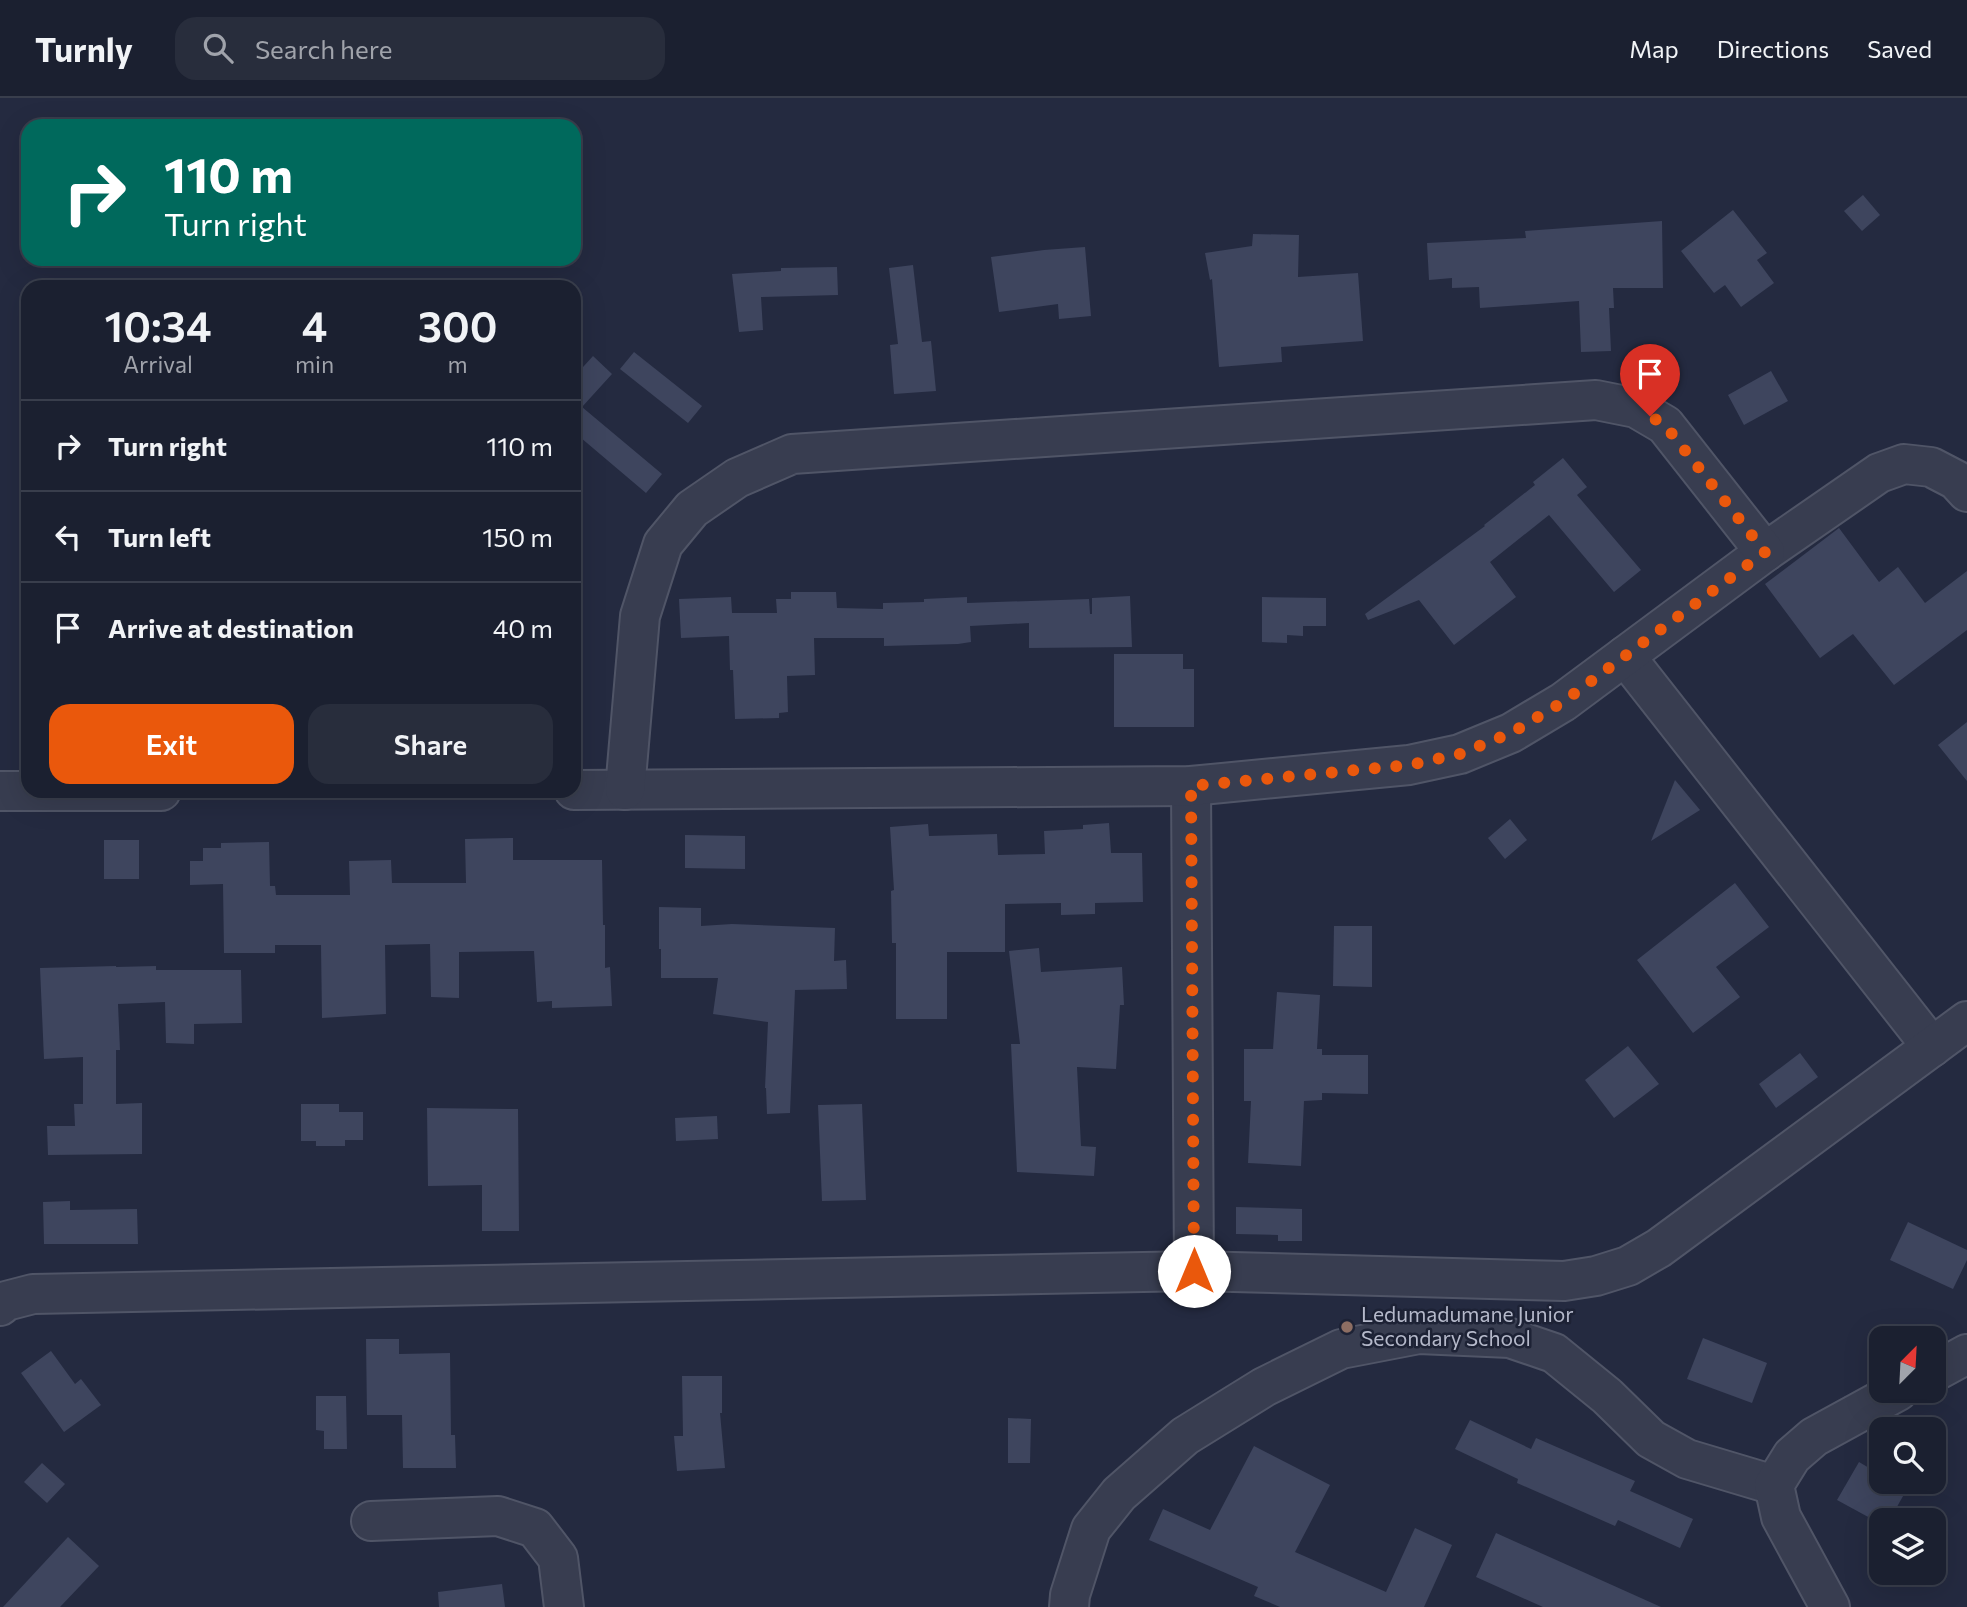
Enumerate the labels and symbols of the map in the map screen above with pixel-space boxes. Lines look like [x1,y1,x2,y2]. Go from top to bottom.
pin [1620,344,1680,416]
position arrow [1157,1234,1231,1308]
place label: Ledumadumane Junior Secondary School [1361,1301,1574,1350]
marker: Ledumadumane Junior Secondary School [1339,1319,1355,1335]
north arrow [1869,1326,1946,1404]

